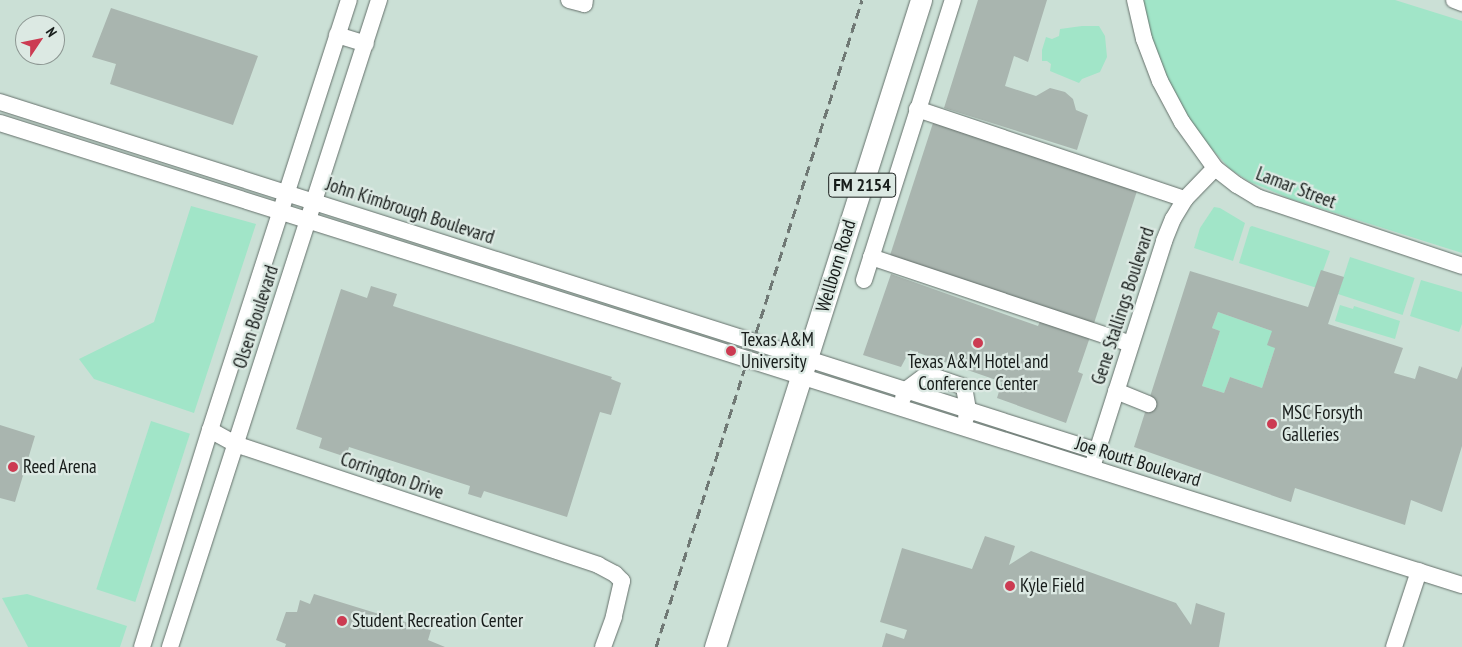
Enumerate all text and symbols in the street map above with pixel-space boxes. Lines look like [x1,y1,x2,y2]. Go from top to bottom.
north arrow [15,15,65,65]
text: N [42,24,61,40]
street label: Lamar Street [1253,162,1339,214]
road number: FM 2154 [827,170,897,200]
street label: John Kimbrough Boulevard [323,173,497,249]
street label: Wellborn Road [811,217,861,315]
street label: Gene Stallings Boulevard [1087,224,1159,388]
street label: Olsen Boulevard [229,262,283,372]
place label: Texas A&M University [741,329,814,373]
marker: Texas A&M Hotel and Conference Center [972,337,984,349]
marker: Texas A&M University [725,345,737,357]
place label: Texas A&M Hotel and Conference Center [907,351,1049,395]
place label: MSC Forsyth Galleries [1282,402,1363,446]
marker: MSC Forsyth Galleries [1266,418,1278,430]
street label: Joe Routt Boulevard [1073,432,1203,492]
street label: Corrington Drive [337,448,447,504]
place label: Reed Arena [23,456,97,478]
marker: Reed Arena [7,461,19,473]
place label: Kyle Field [1020,575,1084,597]
marker: Kyle Field [1004,580,1016,592]
place label: Student Recreation Center [352,610,523,632]
marker: Student Recreation Center [336,615,348,627]

